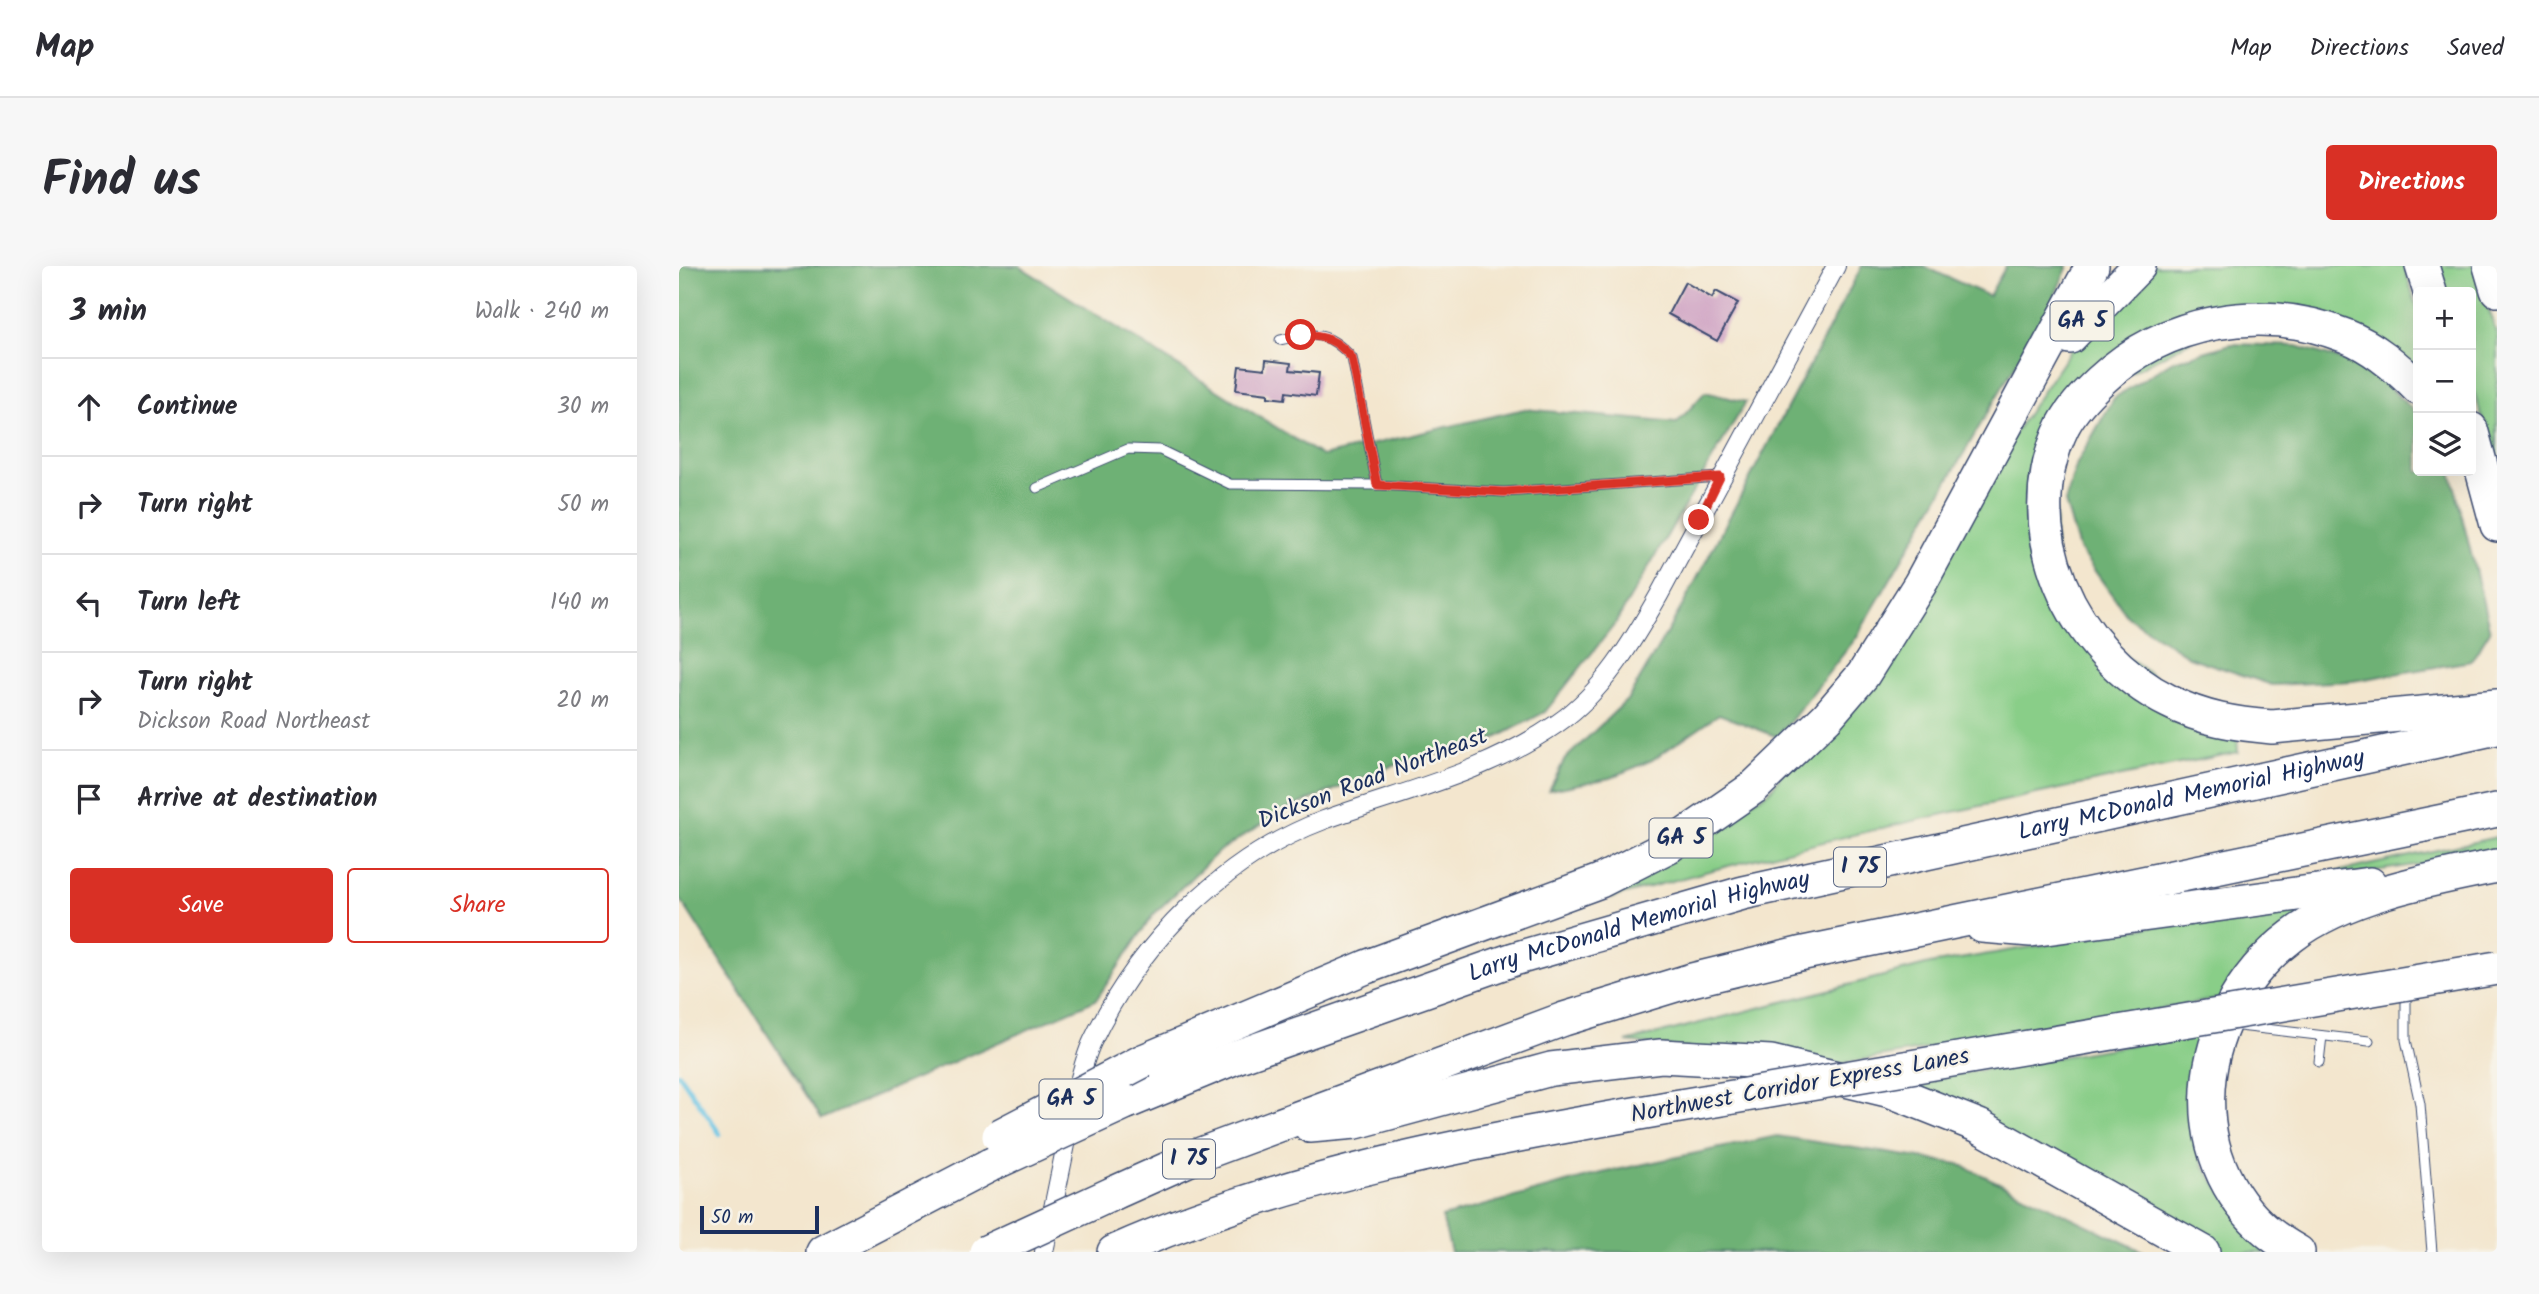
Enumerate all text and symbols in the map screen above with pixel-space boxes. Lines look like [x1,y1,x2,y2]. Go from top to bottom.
text: Map [35,22,95,75]
text: Map [2230,29,2272,68]
text: Directions [2310,29,2409,68]
text: Saved [2447,29,2504,68]
text: Find us [42,143,200,221]
button: Directions [2326,145,2497,220]
map controls [2413,287,2476,476]
button: + [2413,287,2476,350]
text: 3 min [70,288,147,336]
text: Walk · 240 m [475,294,609,330]
road number: GA 5 [2051,302,2113,340]
route start [1285,319,1316,350]
button: − [2413,350,2476,413]
text: Continue [137,386,238,428]
icon: ahead [70,388,108,426]
text: 30 m [557,389,609,425]
button: layers [2413,413,2476,476]
text: Turn right [137,484,253,526]
icon: right [70,486,108,524]
text: 50 m [558,487,609,523]
route end [1683,504,1714,535]
text: Turn left [137,582,240,624]
icon: left [70,584,108,622]
text: 140 m [550,585,609,621]
text: Turn right [137,662,253,704]
icon: right [70,682,108,720]
text: 20 m [557,683,609,719]
text: Dickson Road Northeast [137,704,370,740]
street label: Dickson Road Northeast [1253,717,1494,841]
street label: Larry McDonald Memorial Highway [2014,738,2369,852]
text: Arrive at destination [137,778,377,820]
icon: arrive [70,780,108,818]
road number: GA 5 [1649,818,1713,858]
road number: I 75 [1834,848,1886,887]
street label: Larry McDonald Memorial Highway [1463,859,1814,993]
button: Save [70,868,333,943]
button: Share [347,868,609,943]
street label: Northwest Corridor Express Lanes [1628,1037,1972,1135]
road number: GA 5 [1039,1080,1103,1118]
road number: I 75 [1163,1140,1215,1178]
scale bar [700,1203,819,1235]
text: 50 m [711,1203,753,1233]

